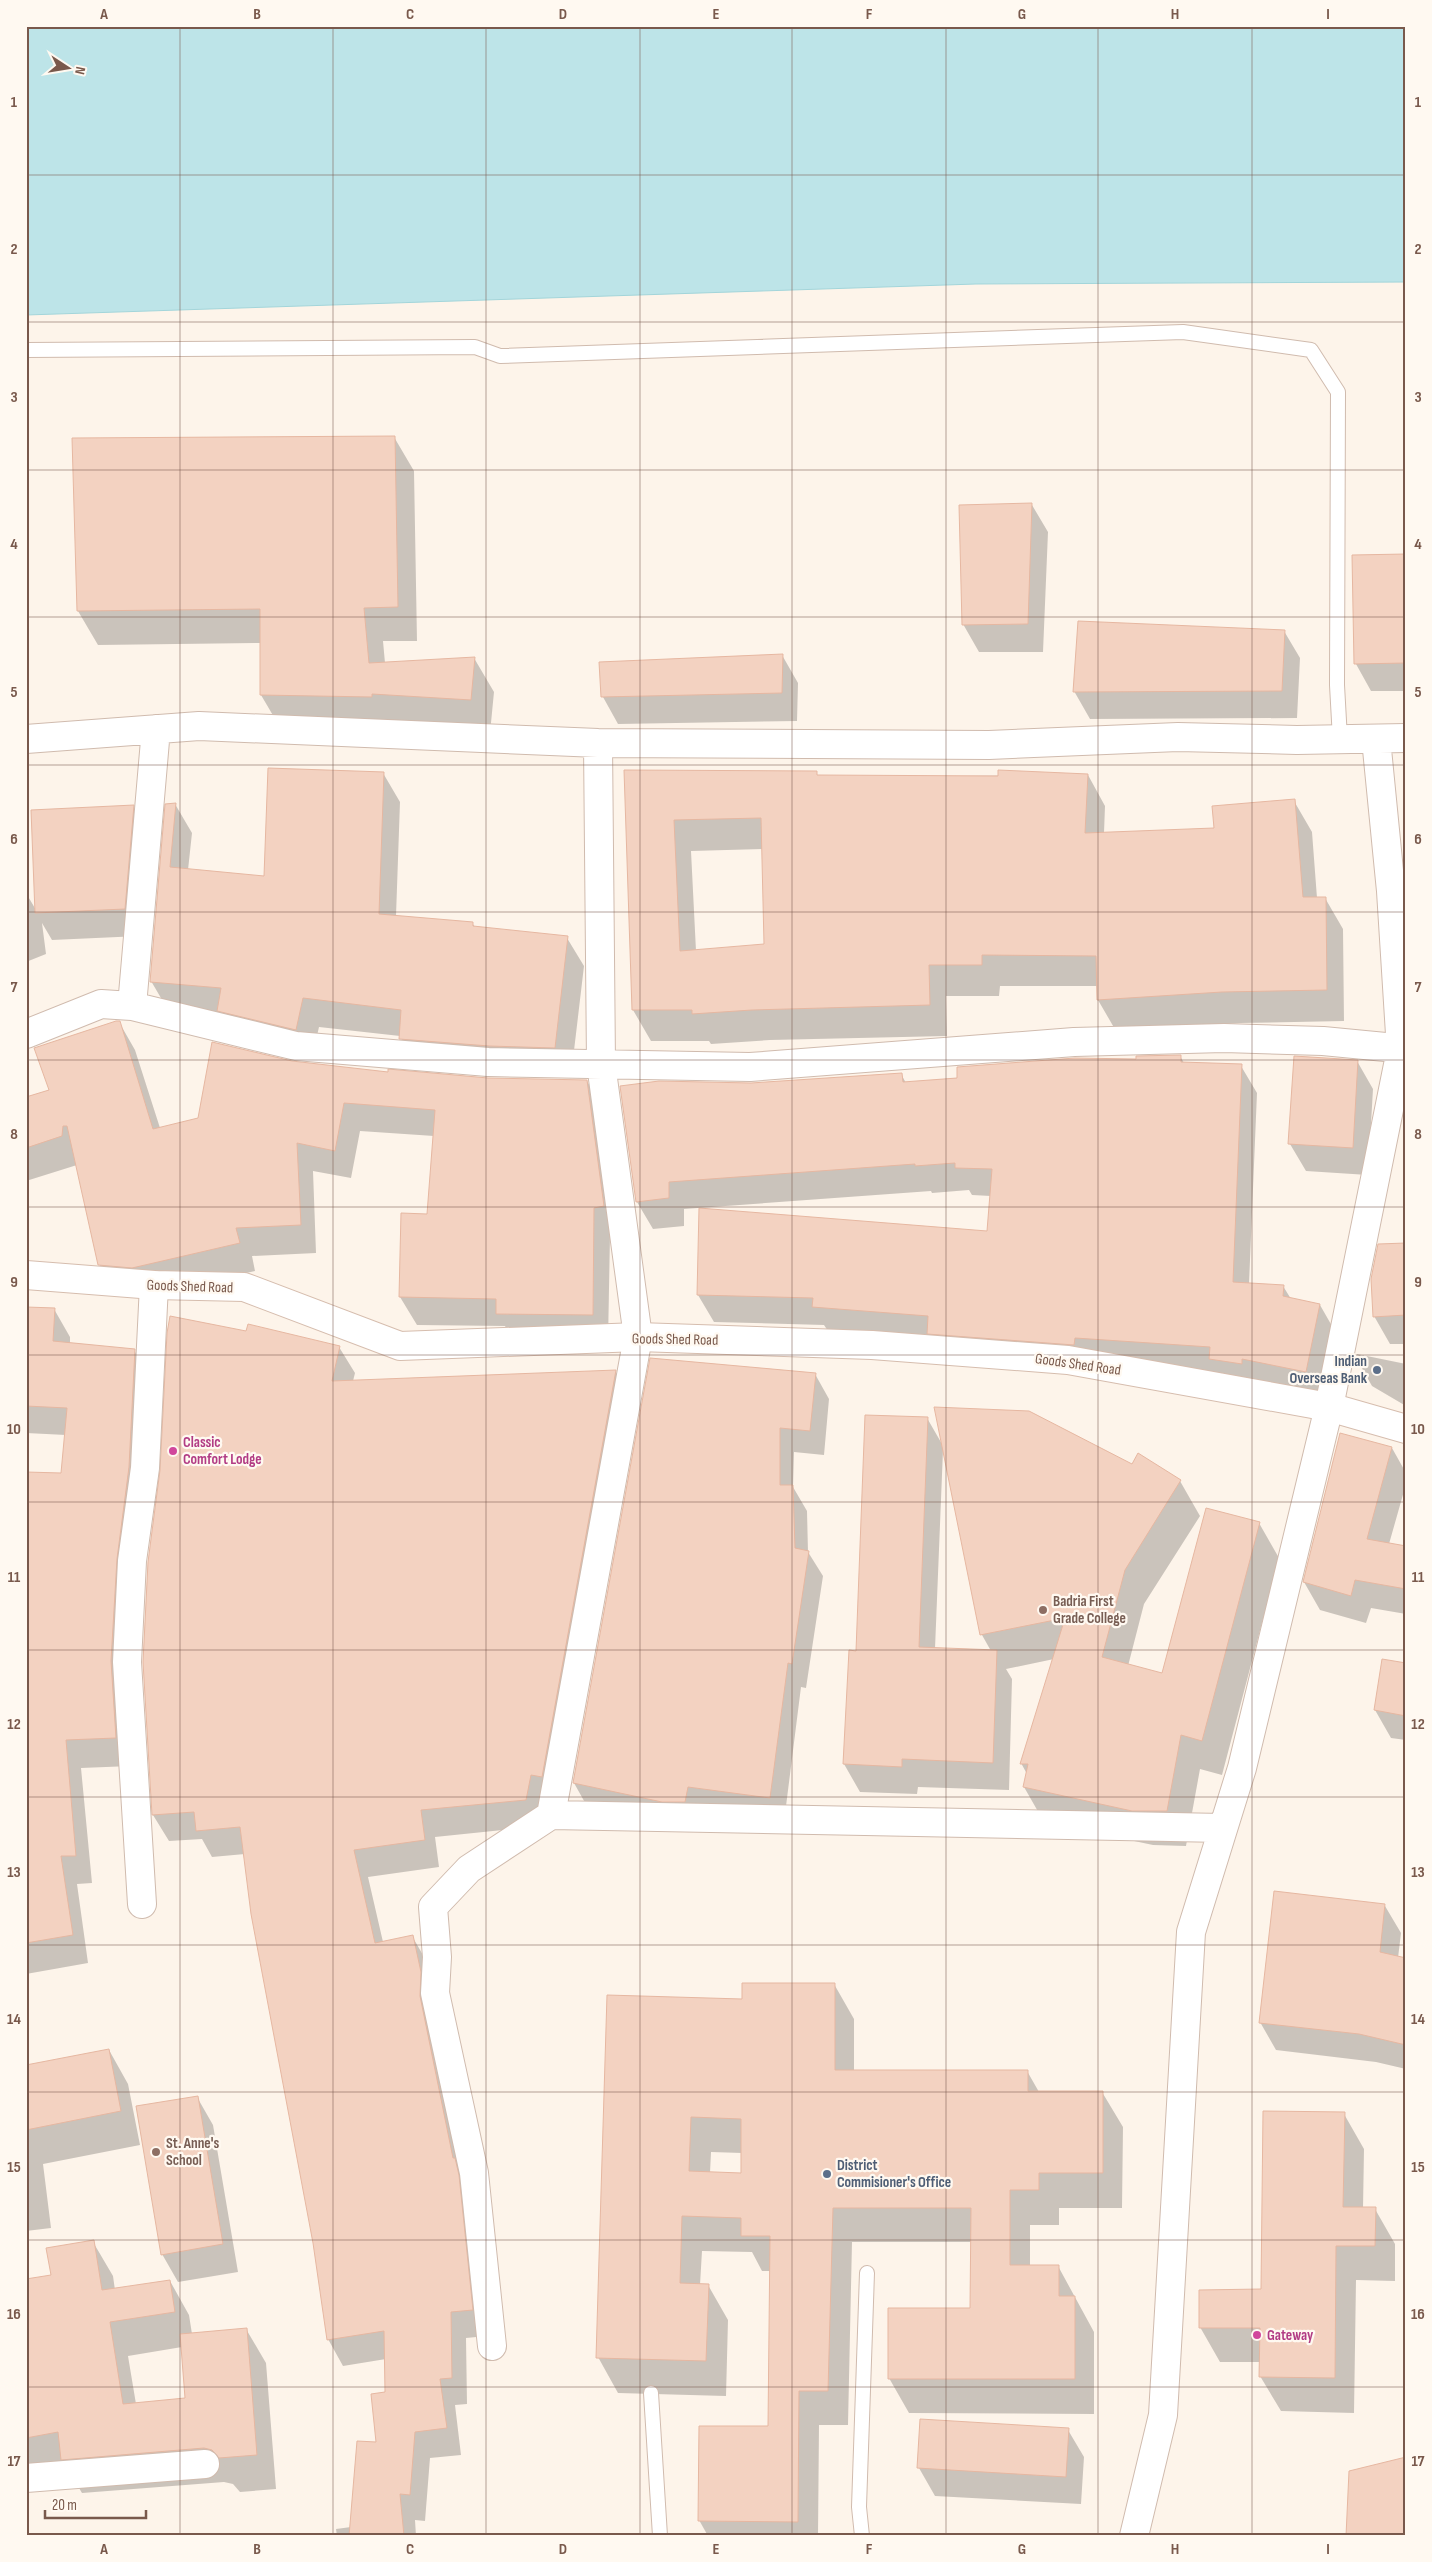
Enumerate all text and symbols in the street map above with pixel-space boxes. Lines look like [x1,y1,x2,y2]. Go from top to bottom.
text: A [99,5,108,24]
text: B [253,5,261,24]
text: C [406,5,414,24]
text: D [559,5,567,24]
text: E [713,5,720,24]
text: F [866,5,873,24]
text: G [1018,5,1026,24]
text: H [1171,5,1179,24]
text: I [1326,5,1330,24]
north arrow [42,42,92,92]
text: N [71,65,89,76]
text: 1 [11,93,18,112]
text: 1 [1415,93,1422,112]
text: 2 [10,240,18,259]
text: 2 [1414,240,1422,259]
text: 3 [10,388,18,407]
text: 3 [1414,388,1422,407]
text: 4 [10,535,18,554]
text: 4 [1414,535,1422,554]
text: 5 [10,683,18,702]
text: 5 [1414,683,1422,702]
text: 6 [10,830,18,849]
text: 6 [1414,830,1422,849]
text: 7 [11,978,18,997]
text: 7 [1415,978,1422,997]
text: 8 [10,1125,18,1144]
text: 8 [1414,1125,1422,1144]
text: 9 [10,1273,18,1292]
text: 9 [1414,1273,1422,1292]
street label: Goods Shed Road [146,1275,234,1298]
street label: Goods Shed Road [632,1329,718,1350]
street label: Goods Shed Road [1034,1349,1122,1380]
place label: Indian Overseas Bank [1289,1352,1368,1388]
marker: Indian Overseas Bank [1371,1364,1383,1376]
text: 10 [7,1420,21,1439]
text: 10 [1411,1420,1425,1439]
place label: Classic Comfort Lodge [183,1433,262,1469]
marker: Classic Comfort Lodge [167,1445,179,1457]
text: 11 [8,1568,21,1587]
text: 11 [1412,1568,1425,1587]
place label: Badria First Grade College [1053,1592,1126,1628]
marker: Badria First Grade College [1037,1604,1049,1616]
text: 12 [7,1715,21,1734]
text: 12 [1411,1715,1425,1734]
text: 13 [7,1863,21,1882]
text: 13 [1411,1863,1425,1882]
text: 14 [7,2010,21,2029]
text: 14 [1411,2010,1425,2029]
place label: St. Anne's School [166,2134,219,2170]
marker: St. Anne's School [150,2146,162,2158]
place label: District Commisioner's Office [837,2156,951,2192]
text: 15 [7,2158,21,2177]
text: 15 [1411,2158,1425,2177]
marker: District Commisioner's Office [821,2168,833,2180]
text: 16 [7,2305,21,2324]
text: 16 [1411,2305,1425,2324]
place label: Gateway [1267,2326,1314,2345]
marker: Gateway [1251,2329,1263,2341]
text: 17 [7,2452,21,2471]
text: 17 [1411,2452,1425,2471]
scale bar [45,2487,146,2519]
text: 20 m [52,2496,77,2515]
text: A [99,2540,108,2559]
text: B [253,2540,261,2559]
text: C [406,2540,414,2559]
text: D [559,2540,567,2559]
text: E [713,2540,720,2559]
text: F [866,2540,873,2559]
text: G [1018,2540,1026,2559]
text: H [1171,2540,1179,2559]
text: I [1326,2540,1330,2559]

